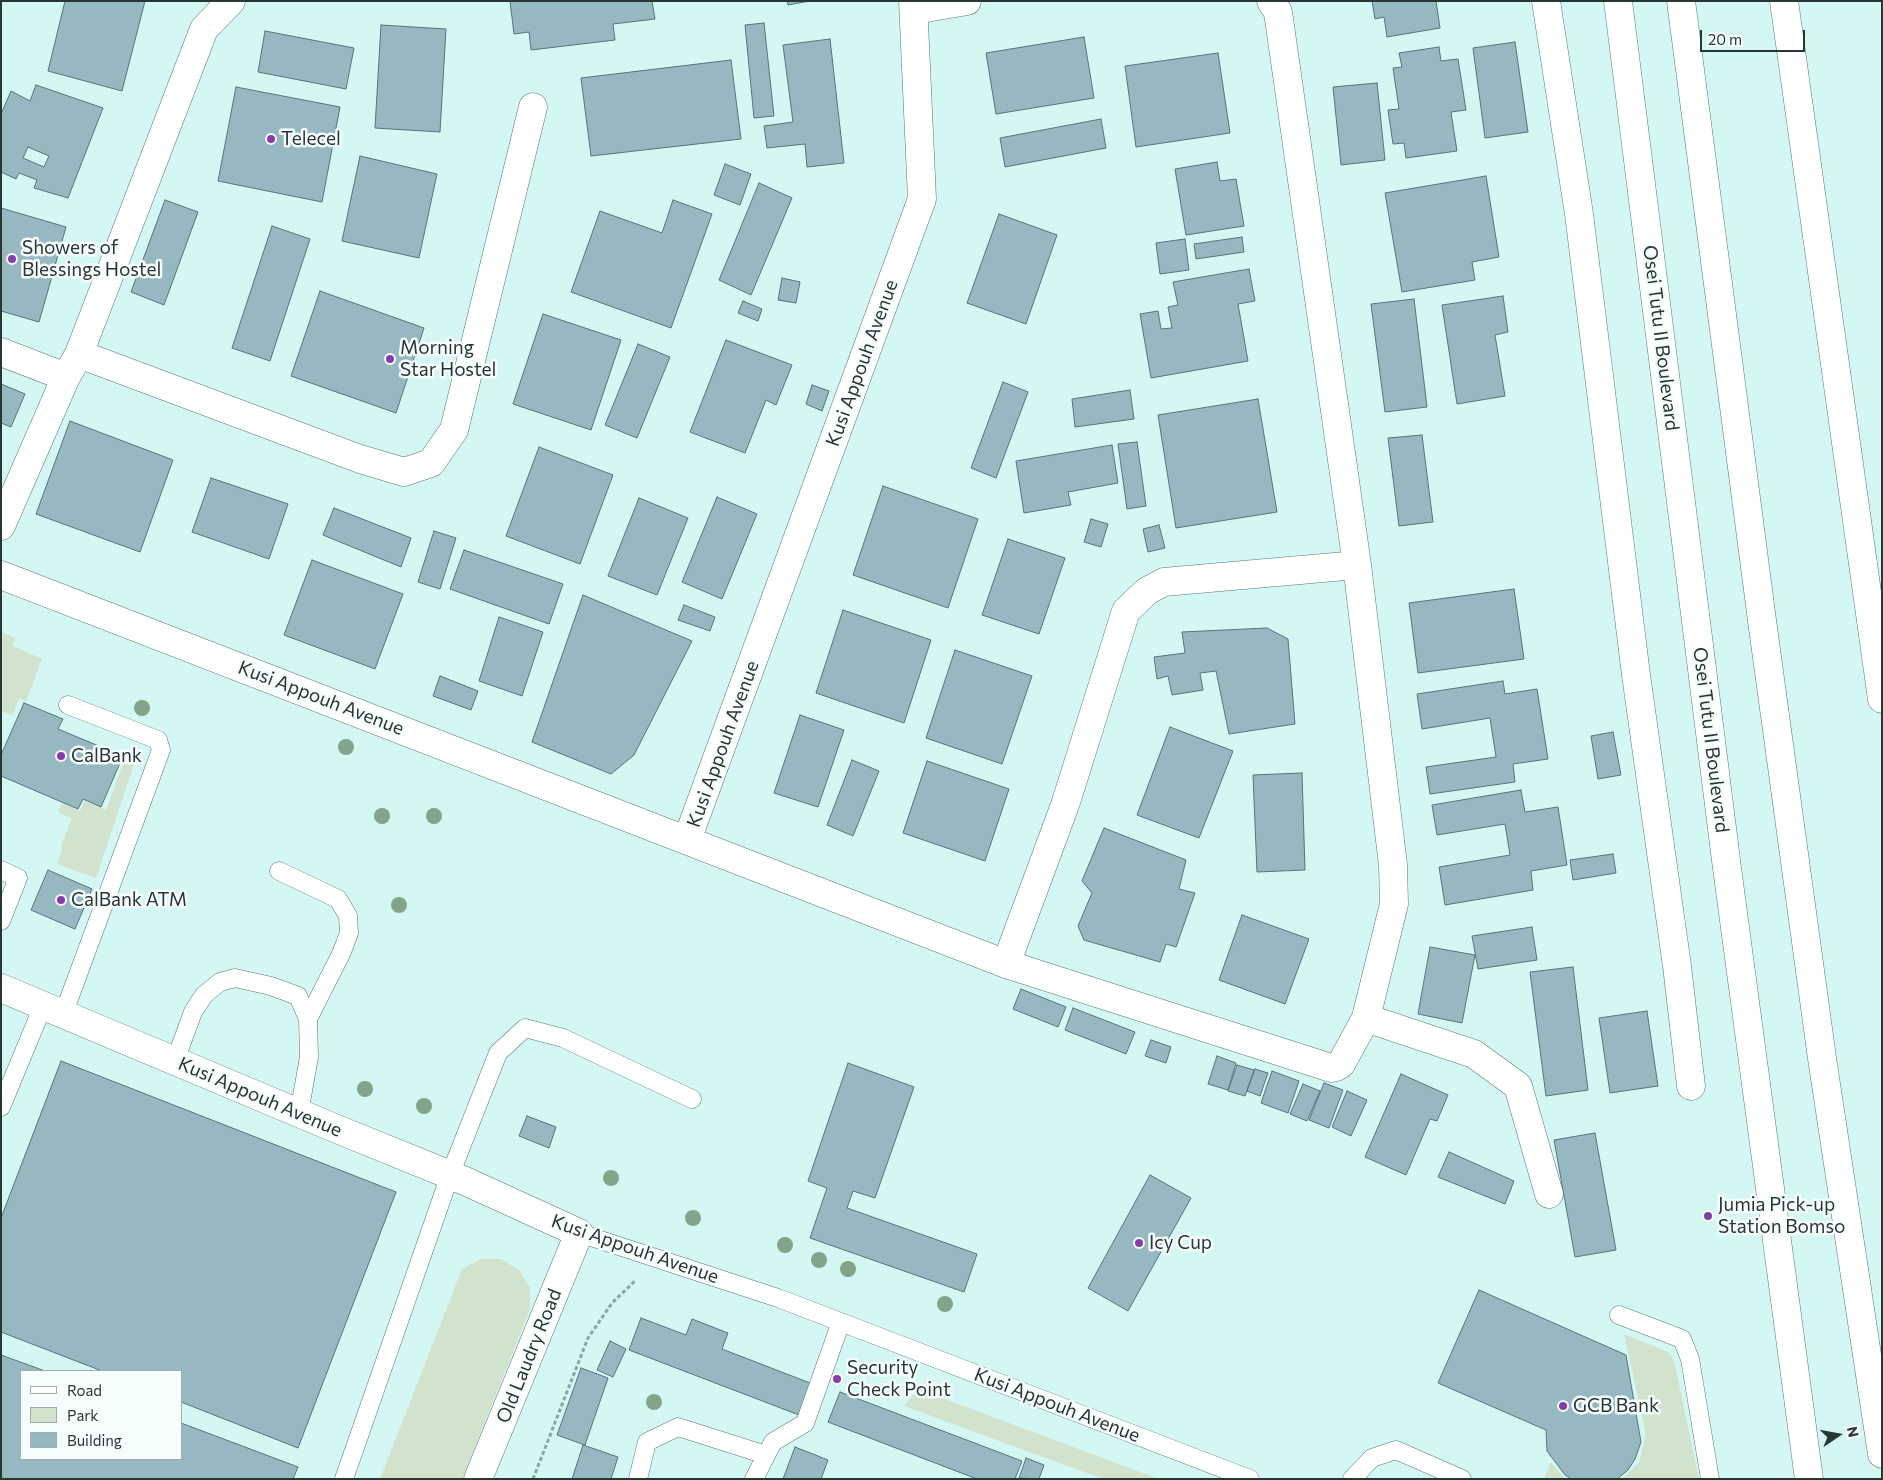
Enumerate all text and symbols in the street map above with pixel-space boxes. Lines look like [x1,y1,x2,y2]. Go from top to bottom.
scale bar [1703,20,1808,52]
text: 20 m [1708,30,1742,48]
place label: Telecel [281,128,341,150]
marker: Telecel [265,133,277,145]
place label: Showers of Blessings Hostel [22,237,161,281]
street label: Osei Tutu II Boulevard [1638,244,1684,432]
marker: Showers of Blessings Hostel [6,253,18,265]
street label: Kusi Appouh Avenue [821,277,903,449]
place label: Morning Star Hostel [400,337,496,381]
marker: Morning Star Hostel [384,353,396,365]
street label: Osei Tutu II Boulevard [1688,646,1734,834]
street label: Kusi Appouh Avenue [235,656,407,740]
street label: Kusi Appouh Avenue [682,658,764,830]
place label: CalBank [71,745,142,767]
marker: CalBank [55,750,67,762]
place label: CalBank ATM [71,889,187,911]
marker: CalBank ATM [55,894,67,906]
street label: Kusi Appouh Avenue [175,1052,345,1142]
place label: Jumia Pick-up Station Bomso [1718,1194,1845,1238]
street label: Kusi Appouh Avenue [548,1210,722,1288]
marker: Jumia Pick-up Station Bomso [1702,1210,1714,1222]
place label: Icy Cup [1149,1232,1212,1254]
marker: Icy Cup [1133,1237,1145,1249]
street label: Old Laudry Road [492,1286,566,1426]
place label: Security Check Point [847,1357,951,1401]
street label: Kusi Appouh Avenue [971,1363,1143,1447]
legend [20,1370,182,1460]
marker: Security Check Point [831,1373,843,1385]
text: Road [67,1381,102,1399]
place label: GCB Bank [1573,1395,1659,1417]
marker: GCB Bank [1557,1400,1569,1412]
text: Park [67,1406,98,1424]
north arrow [1813,1410,1863,1460]
text: N [1844,1425,1863,1439]
text: Building [67,1431,122,1449]

